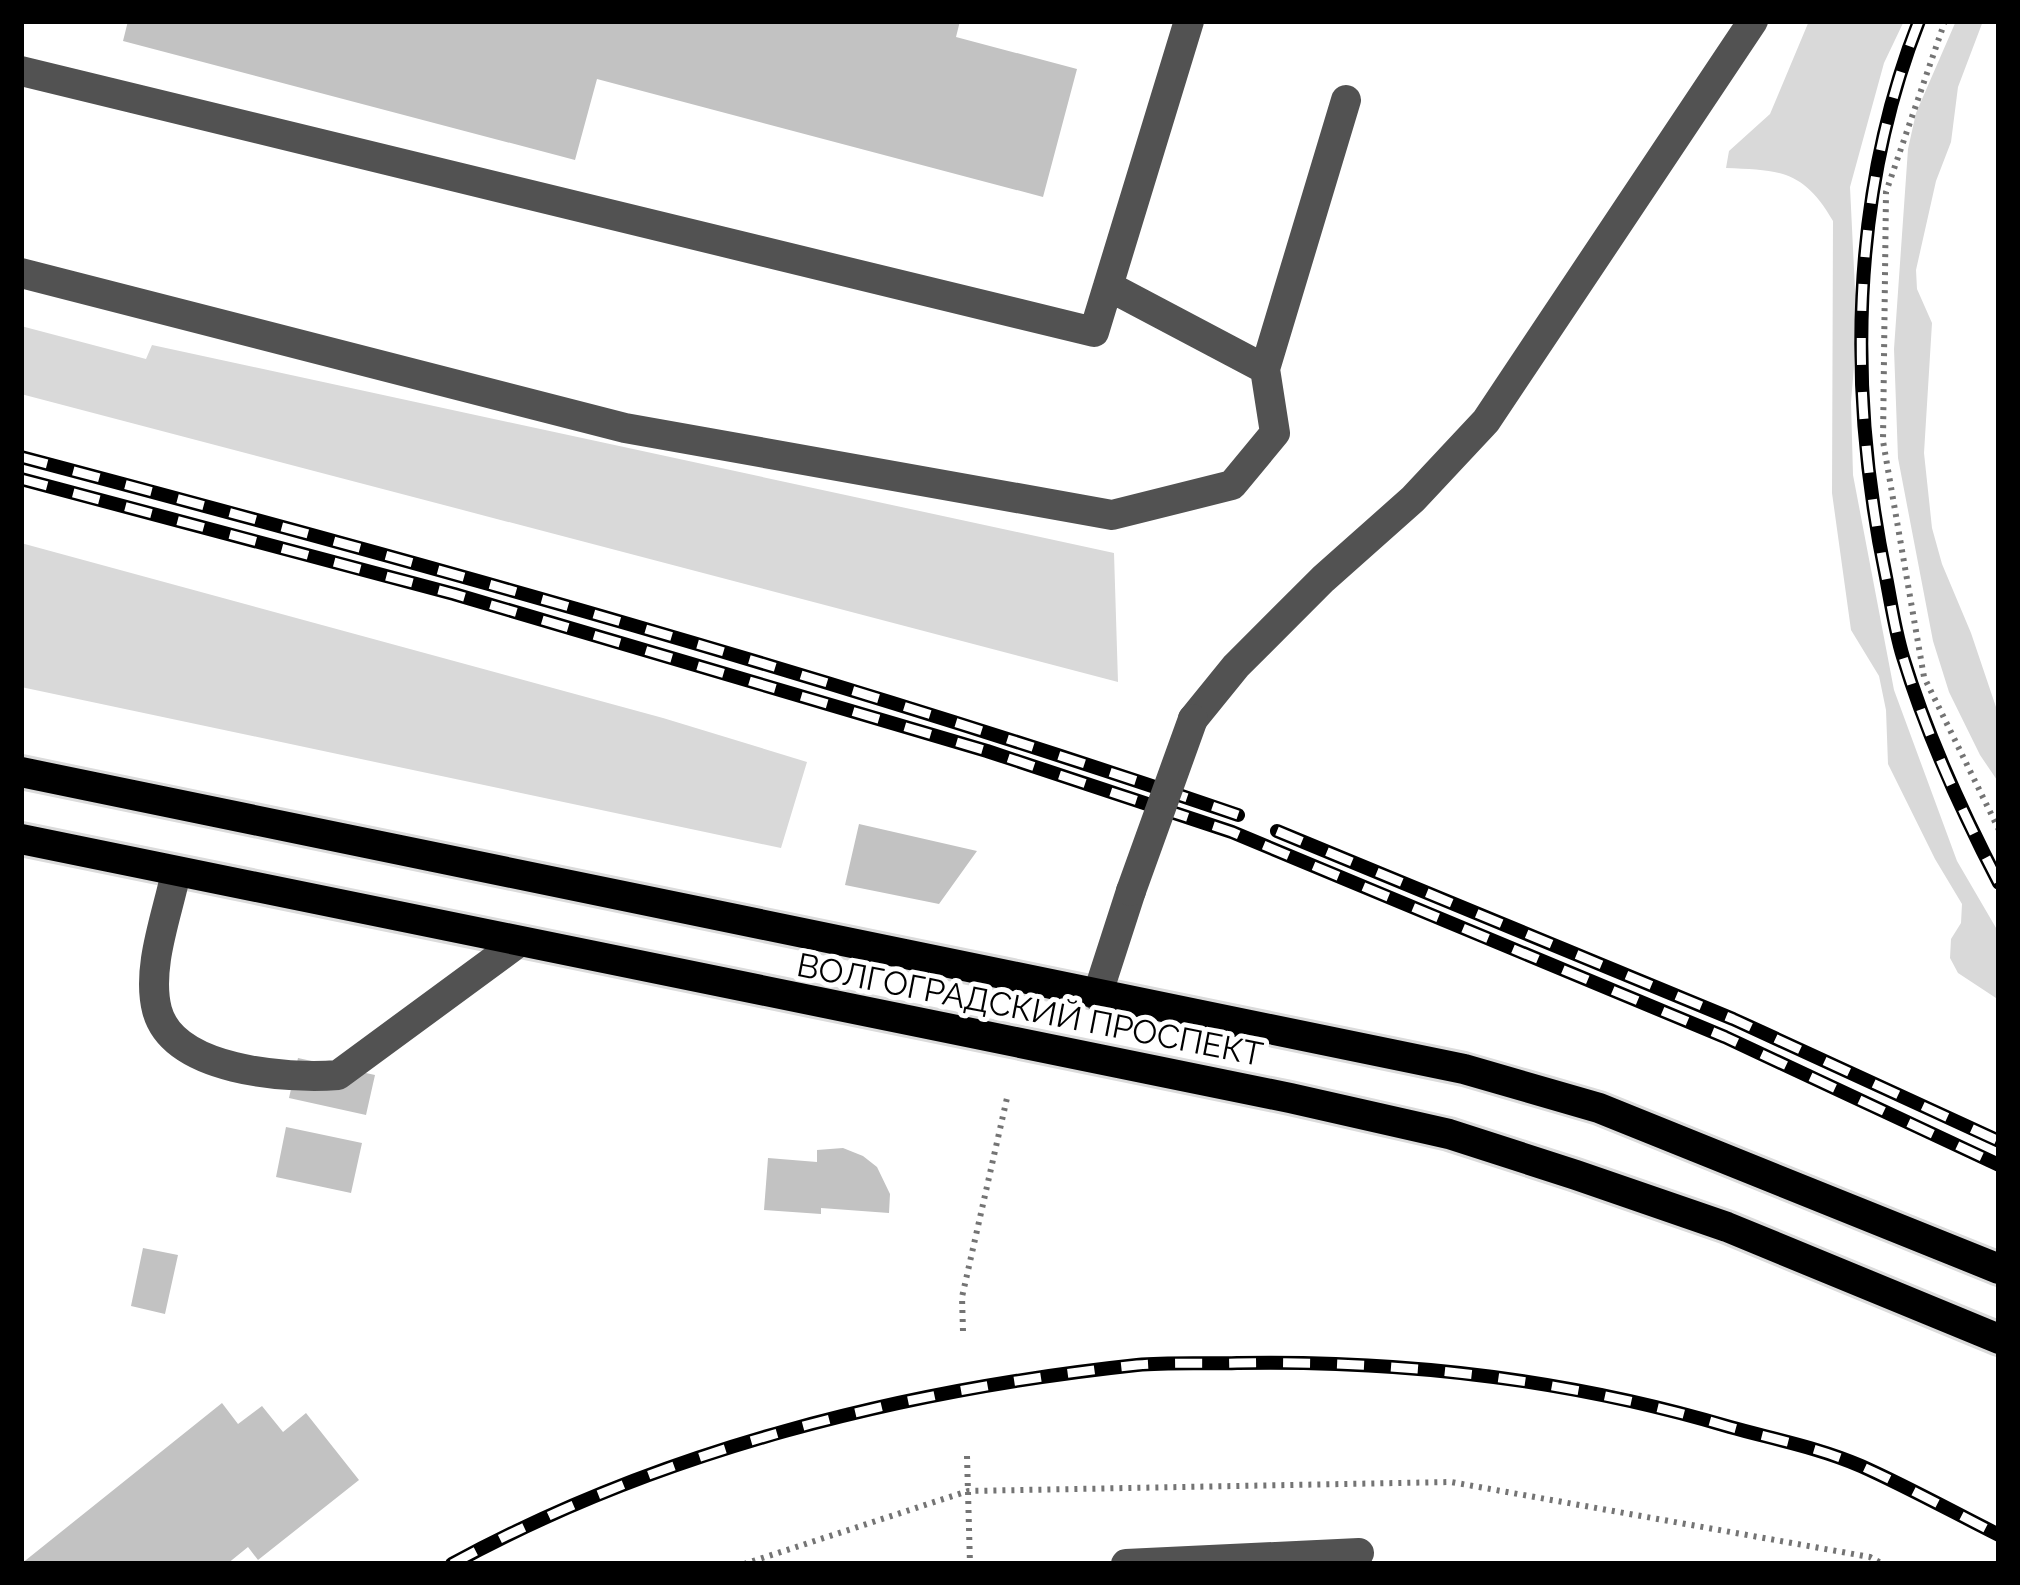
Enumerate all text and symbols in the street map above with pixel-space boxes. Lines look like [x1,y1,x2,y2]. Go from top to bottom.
street label: ВОЛГОГРАДСКИЙ ПРОСПЕКТ [794,945,1266,1074]

